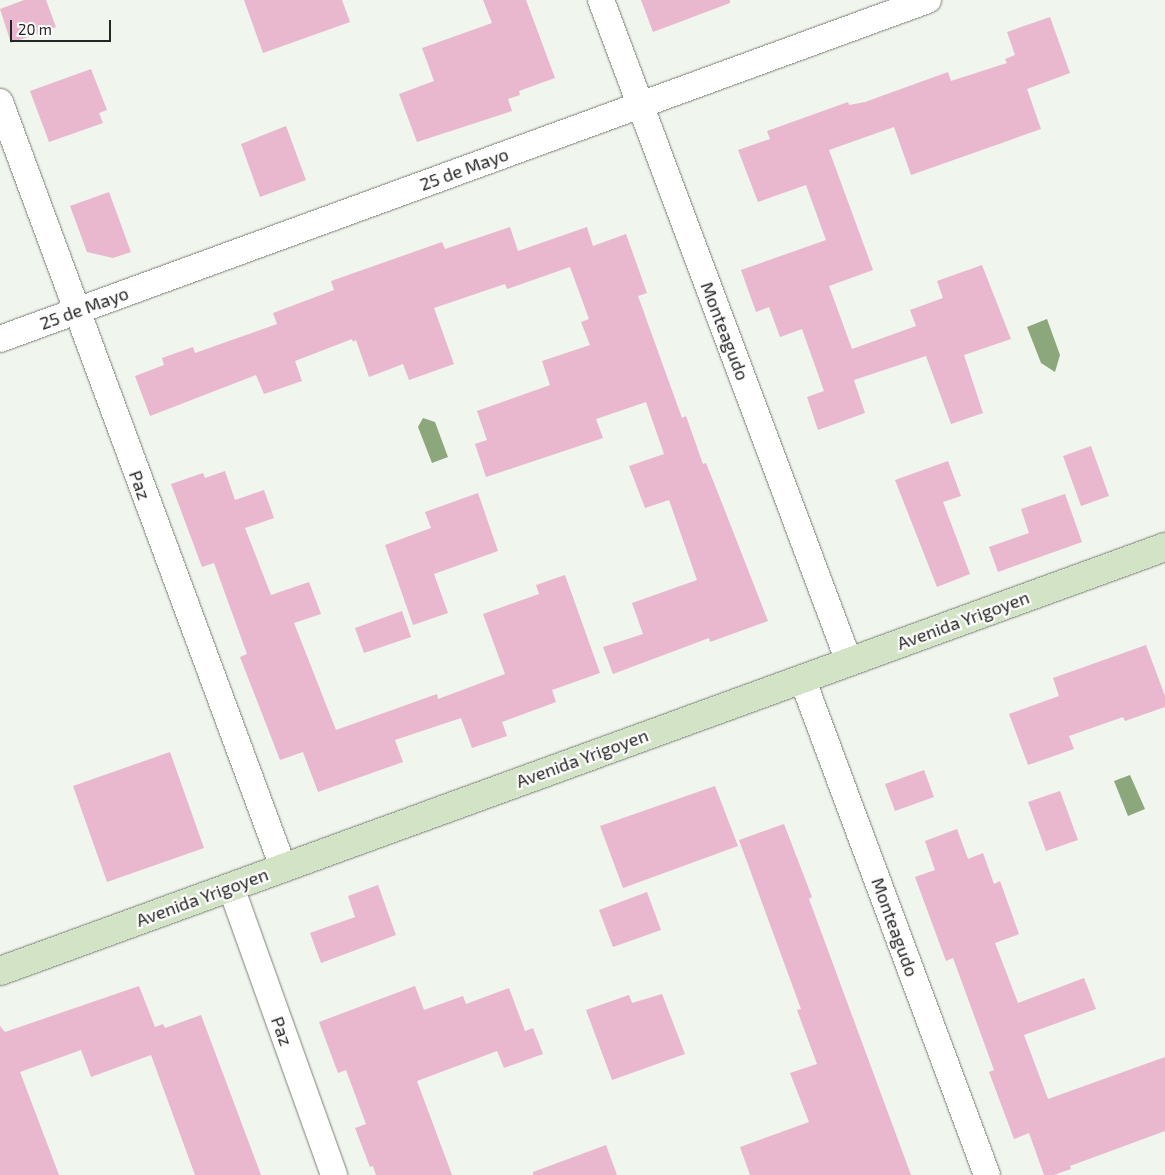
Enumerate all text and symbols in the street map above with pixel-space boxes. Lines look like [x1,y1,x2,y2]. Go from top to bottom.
scale bar [12,10,114,42]
text: 20 m [18,20,52,38]
street label: 25 de Mayo [417,143,511,195]
street label: Monteagudo [696,279,754,383]
street label: 25 de Mayo [37,282,131,334]
street label: Paz [125,467,155,503]
street label: Avenida Yrigoyen [894,586,1032,654]
street label: Avenida Yrigoyen [513,724,651,792]
street label: Avenida Yrigoyen [133,863,271,931]
street label: Monteagudo [867,875,923,979]
street label: Paz [267,1013,297,1049]

